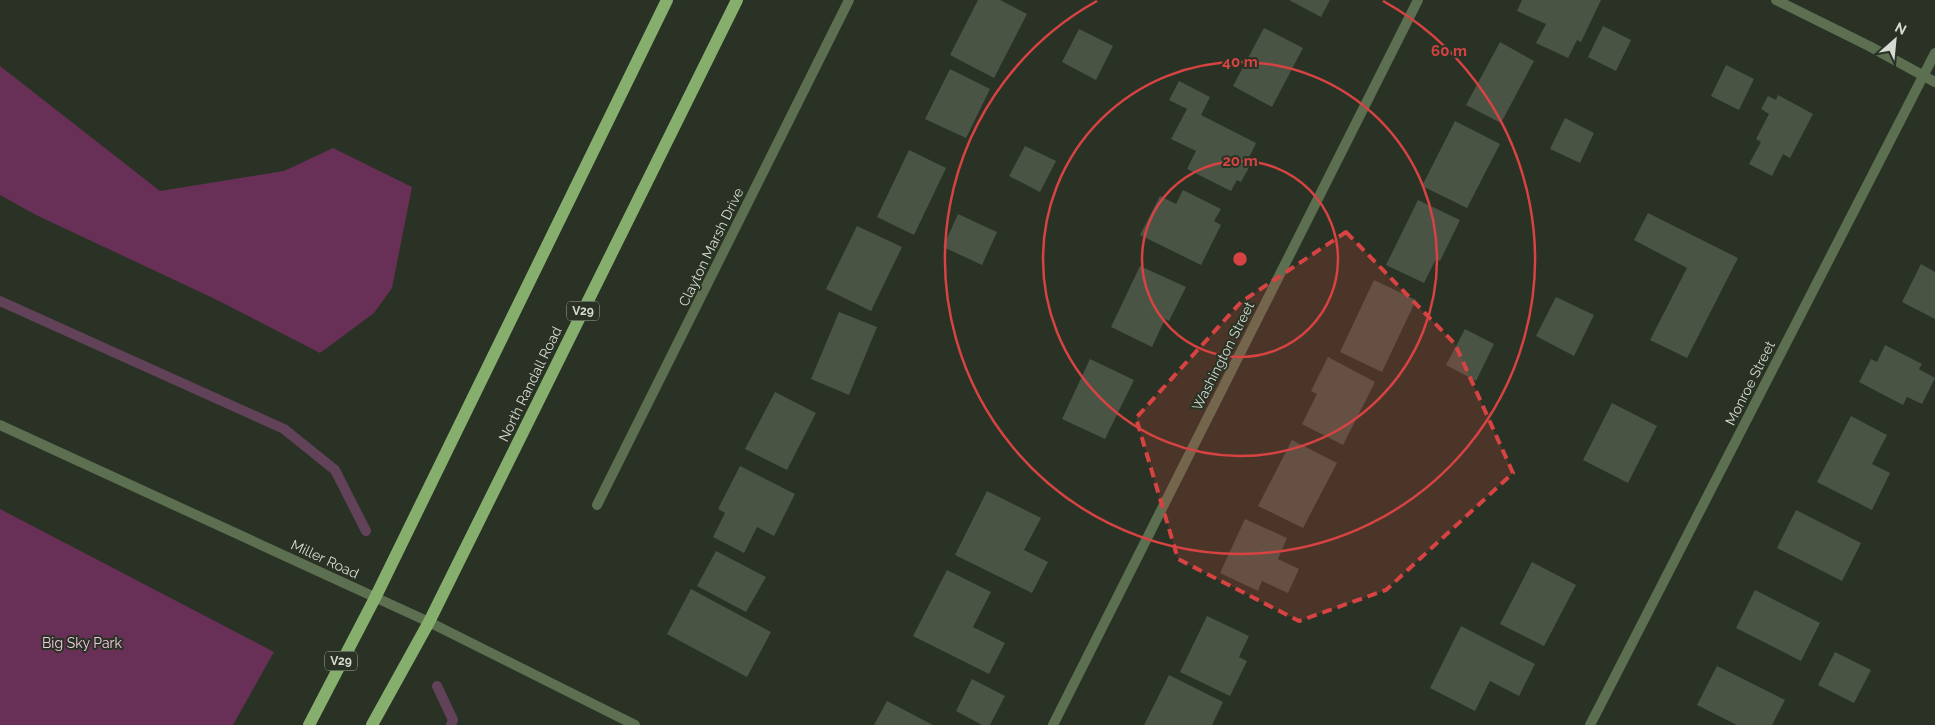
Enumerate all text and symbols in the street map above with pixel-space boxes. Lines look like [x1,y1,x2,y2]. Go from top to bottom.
north arrow [1870,15,1920,65]
text: N [1893,19,1909,38]
text: 60 m [1431,42,1467,60]
text: 40 m [1222,53,1258,71]
text: 20 m [1222,152,1258,170]
street label: Clayton Marsh Drive [675,185,747,309]
centre of rings [1231,250,1249,268]
street label: Washington Street [1189,299,1257,413]
road number: V29 [567,302,599,321]
street label: North Randall Road [495,324,565,444]
street label: Monroe Street [1722,338,1778,428]
street label: Miller Road [289,536,361,582]
park label: Big Sky Park [42,635,123,651]
road number: V29 [325,651,357,670]

